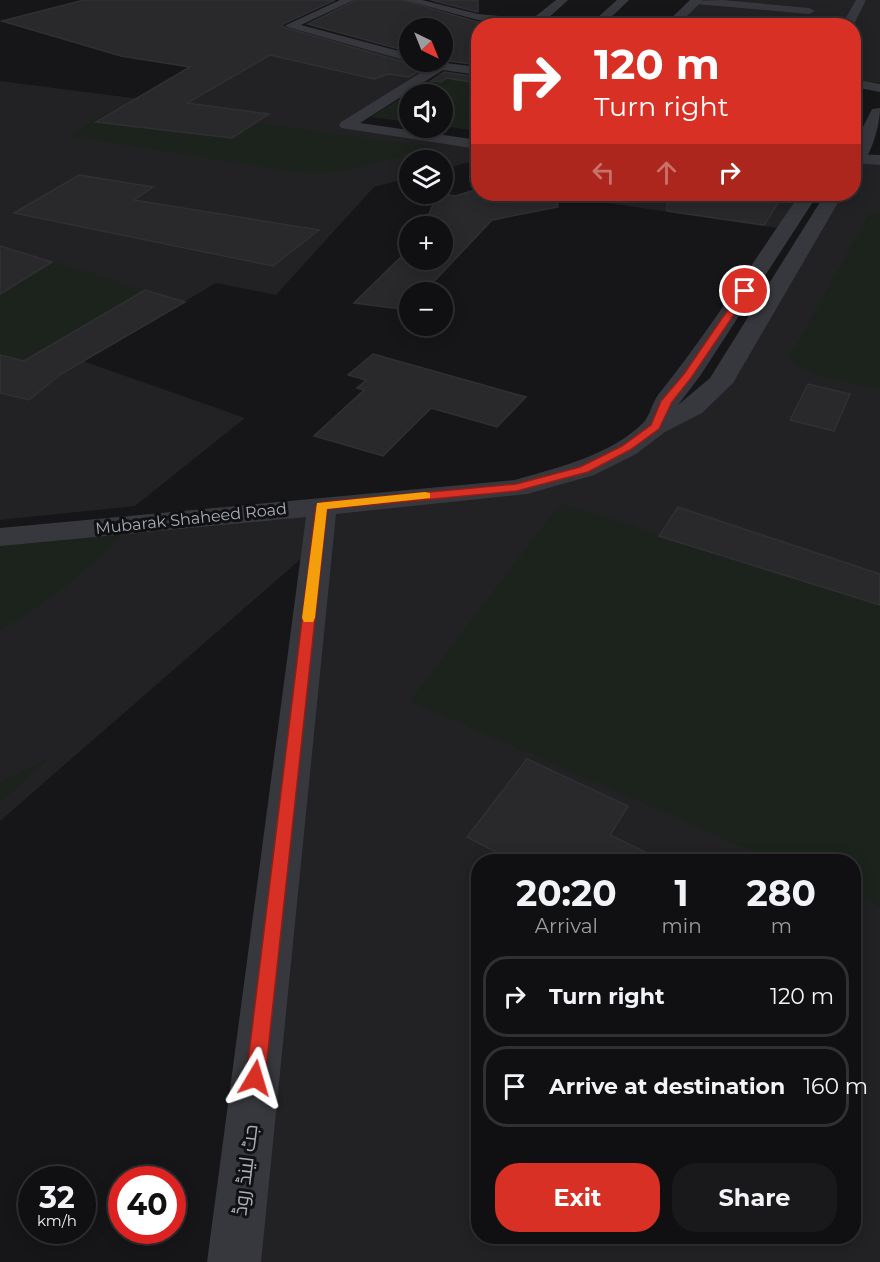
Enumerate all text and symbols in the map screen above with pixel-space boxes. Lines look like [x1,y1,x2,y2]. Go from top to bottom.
north arrow [399,18,453,72]
map controls [399,18,453,336]
text: 120 m [594,38,720,90]
icon: right [495,42,573,120]
button: sound [399,84,453,138]
text: Turn right [594,90,729,123]
button: layers [399,150,453,204]
icon: left [587,156,620,189]
icon: ahead [650,156,683,189]
icon: right [713,156,746,189]
button: + [399,216,453,270]
pin [719,265,770,316]
icon: arrive [728,274,761,307]
button: − [399,282,453,336]
street label: Mubarak Shaheed Road [94,499,288,538]
text: 20:20 [516,871,617,915]
text: 1 [675,871,689,915]
text: 280 [747,871,816,915]
text: Arrival [535,914,598,938]
text: min [662,914,702,938]
text: m [771,914,792,938]
icon: right [498,980,531,1013]
text: Turn right [549,983,664,1010]
text: 120 m [770,983,834,1010]
position arrow [223,1046,287,1110]
icon: arrive [498,1070,531,1103]
text: Arrive at destination [549,1073,785,1100]
text: 160 m [803,1073,868,1100]
street label: جٹ لینڈ روڈ [228,1123,262,1217]
button: Exit [495,1163,660,1232]
button: Share [672,1163,837,1232]
speed limit sign: 40 [108,1166,186,1244]
text: 32 [39,1179,75,1216]
text: km/h [37,1211,77,1230]

